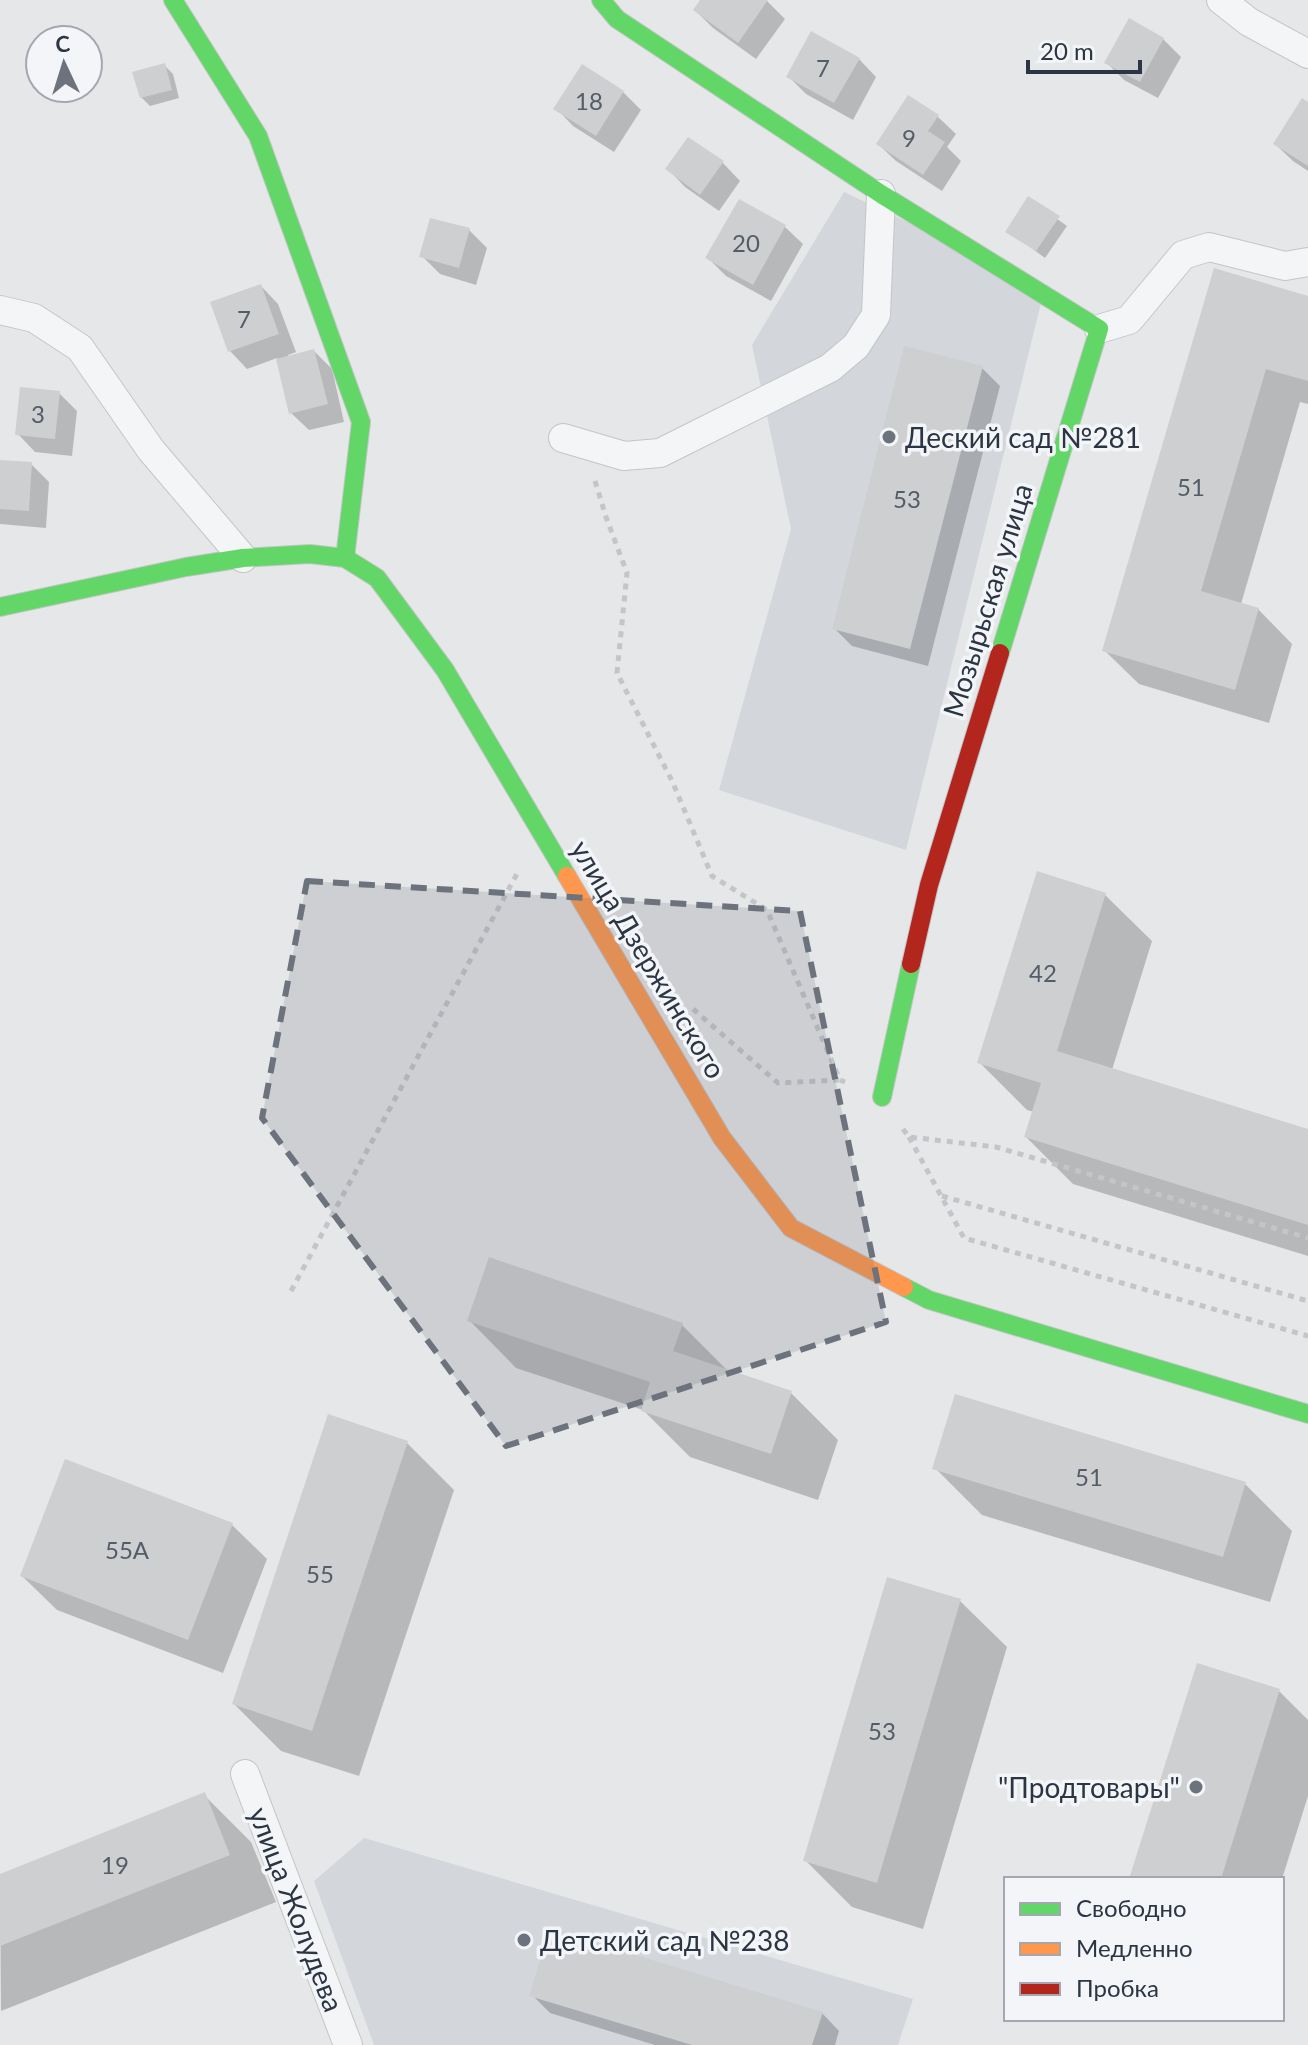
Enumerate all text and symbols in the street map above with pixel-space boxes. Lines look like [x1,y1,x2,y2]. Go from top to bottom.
north arrow [24,24,104,104]
scale bar [1028,24,1140,74]
text: С [54,30,71,58]
text: 20 m [1040,36,1094,65]
house number: 7 [816,53,830,82]
house number: 18 [575,86,603,115]
house number: 9 [902,123,916,152]
house number: 20 [732,228,760,257]
house number: 7 [237,304,251,333]
house number: 3 [31,399,45,428]
place label: Деский сад №281 [905,420,1141,454]
marker: Деский сад №281 [880,428,898,446]
house number: 51 [1177,472,1205,501]
street label: Мозырьская улица [935,479,1039,721]
house number: 53 [893,484,921,513]
street label: улица Дзержинского [564,834,734,1084]
house number: 42 [1029,958,1057,987]
house number: 51 [1075,1462,1103,1491]
house number: 55А [105,1535,150,1564]
house number: 55 [306,1559,334,1588]
house number: 53 [868,1716,896,1745]
place label: "Продтовары" [998,1770,1180,1804]
marker: "Продтовары" [1187,1778,1205,1796]
street label: улица Жолудева [242,1802,352,2016]
house number: 19 [101,1850,129,1879]
legend [1004,1877,1284,2021]
text: Свободно [1076,1893,1187,1922]
place label: Детский сад №238 [540,1923,789,1957]
marker: Детский сад №238 [515,1931,533,1949]
text: Медленно [1076,1933,1193,1962]
text: Пробка [1076,1973,1159,2002]

